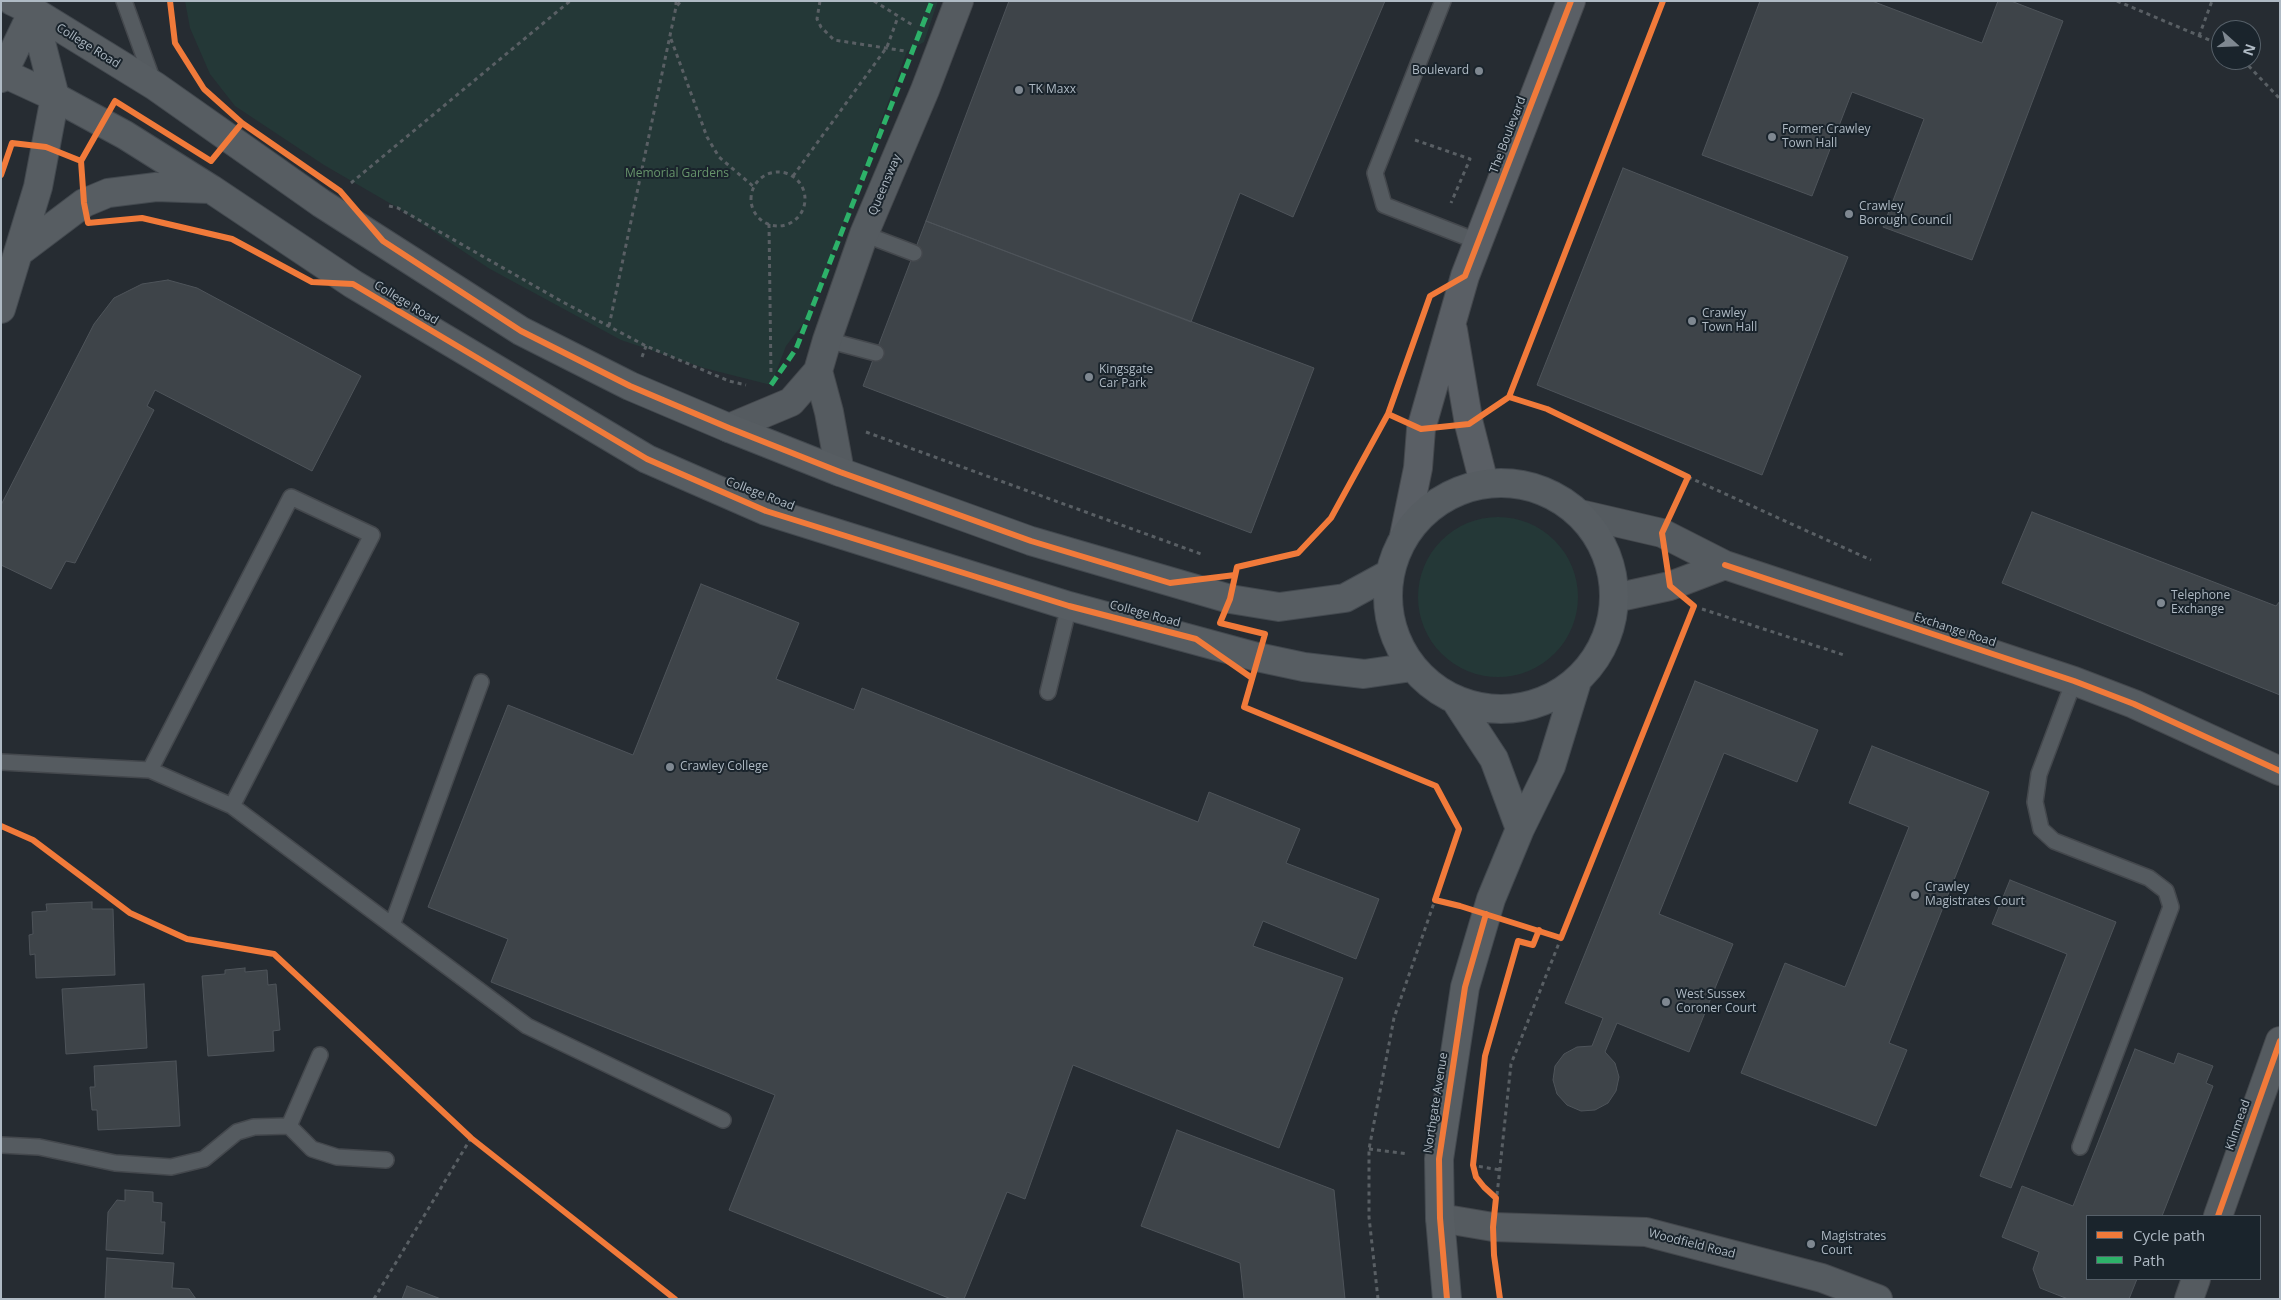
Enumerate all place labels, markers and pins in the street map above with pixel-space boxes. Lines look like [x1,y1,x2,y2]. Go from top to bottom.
place label: Boulevard [1412,64,1469,78]
marker: Boulevard [1473,65,1485,77]
place label: TK Maxx [1029,83,1076,97]
marker: TK Maxx [1013,84,1025,96]
place label: Former Crawley Town Hall [1782,123,1870,151]
marker: Former Crawley Town Hall [1766,131,1778,143]
place label: Crawley Borough Council [1859,200,1952,228]
marker: Crawley Borough Council [1843,208,1855,220]
place label: Crawley Town Hall [1702,307,1757,335]
marker: Crawley Town Hall [1686,315,1698,327]
place label: Kingsgate Car Park [1099,363,1153,391]
marker: Kingsgate Car Park [1083,371,1095,383]
place label: Telephone Exchange [2171,589,2230,617]
marker: Telephone Exchange [2155,597,2167,609]
place label: Crawley College [680,760,768,774]
marker: Crawley College [664,761,676,773]
place label: Crawley Magistrates Court [1925,881,2025,909]
marker: Crawley Magistrates Court [1909,889,1921,901]
place label: West Sussex Coroner Court [1676,988,1756,1016]
marker: West Sussex Coroner Court [1660,996,1672,1008]
place label: Magistrates Court [1821,1230,1886,1258]
marker: Magistrates Court [1805,1238,1817,1250]

